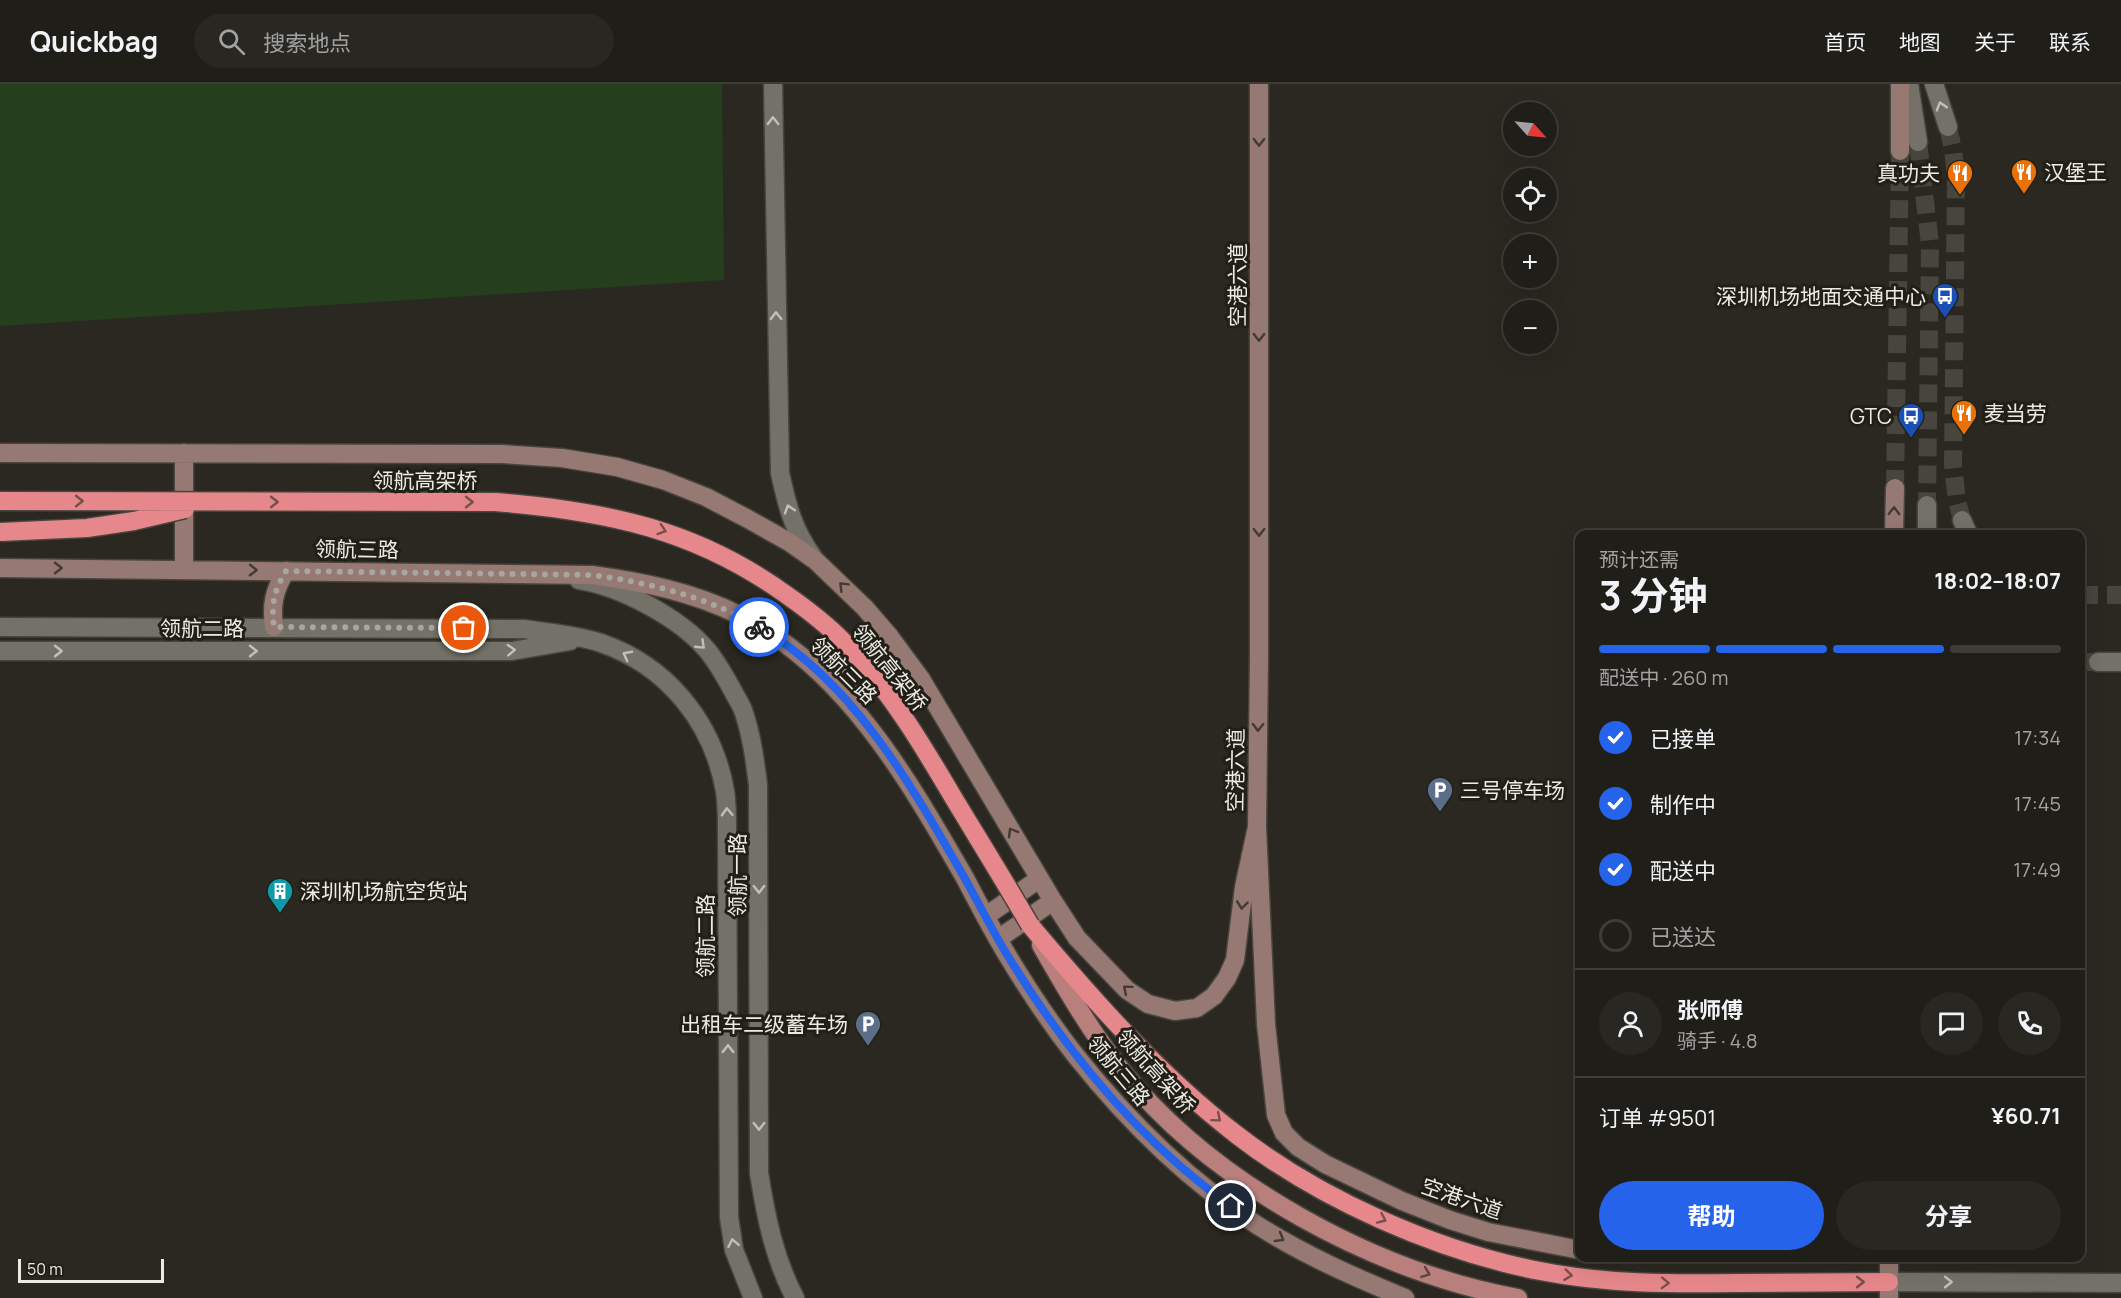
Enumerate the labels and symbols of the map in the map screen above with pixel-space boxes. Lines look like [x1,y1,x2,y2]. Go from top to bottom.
one-way arrow [1936,101,1948,112]
north arrow [1503,102,1557,156]
one-way arrow [767,116,779,125]
one-way arrow [1253,138,1265,147]
restaurant icon: 汉堡王 [2009,157,2039,195]
restaurant icon: 真功夫 [1945,158,1975,196]
place label: 汉堡王 [2044,158,2107,186]
place label: 真功夫 [1877,159,1940,187]
street label: 空港六道 [1223,243,1251,327]
bus stop icon: 深圳机场地面交通中心 [1930,281,1960,319]
place label: 深圳机场地面交通中心 [1716,282,1926,310]
one-way arrow [770,311,783,320]
one-way arrow [1253,333,1265,342]
restaurant icon: 麦当劳 [1949,398,1979,436]
place label: 麦当劳 [1984,399,2047,427]
bus stop icon: GTC [1896,401,1926,439]
place label: GTC [1850,402,1892,430]
street label: 领航高架桥 [373,466,478,494]
one-way arrow [75,495,84,507]
one-way arrow [270,496,279,508]
one-way arrow [465,496,474,508]
one-way arrow [784,504,796,515]
one-way arrow [1888,506,1900,515]
one-way arrow [656,523,667,535]
one-way arrow [1253,528,1265,537]
street label: 领航三路 [315,534,399,564]
one-way arrow [54,562,63,574]
one-way arrow [249,564,258,576]
one-way arrow [839,583,850,594]
courier [729,597,789,657]
pin [438,602,489,653]
street label: 领航二路 [160,614,244,642]
street label: 领航高架桥 [846,617,934,717]
street label: 领航三路 [804,630,884,710]
one-way arrow [694,638,705,649]
one-way arrow [507,644,516,657]
one-way arrow [54,645,63,657]
one-way arrow [249,645,258,657]
one-way arrow [623,651,633,662]
one-way arrow [1252,723,1265,732]
street label: 空港六道 [1220,728,1250,812]
parking icon: 三号停车场 [1425,775,1455,813]
place label: 三号停车场 [1460,776,1565,804]
one-way arrow [720,807,733,816]
one-way arrow [1008,828,1019,838]
street label: 领航一路 [723,833,751,917]
building icon: 深圳机场航空货站 [265,876,295,914]
place label: 深圳机场航空货站 [300,877,468,905]
one-way arrow [753,884,765,893]
street label: 领航二路 [691,894,719,978]
one-way arrow [1236,900,1249,910]
one-way arrow [1123,985,1134,996]
parking icon: 出租车二级蓄车场 [853,1009,883,1047]
place label: 出租车二级蓄车场 [680,1010,848,1038]
street label: 领航高架桥 [1110,1023,1202,1119]
street label: 领航三路 [1081,1029,1157,1111]
one-way arrow [722,1044,734,1053]
one-way arrow [1210,1111,1221,1122]
one-way arrow [753,1121,765,1130]
street label: 空港六道 [1418,1171,1506,1225]
pin [1205,1180,1256,1231]
one-way arrow [1376,1212,1387,1224]
one-way arrow [1274,1231,1284,1242]
one-way arrow [727,1238,740,1248]
scale bar [18,1256,164,1284]
one-way arrow [1420,1265,1430,1278]
one-way arrow [1564,1268,1573,1281]
one-way arrow [1856,1276,1865,1288]
one-way arrow [1943,1276,1952,1288]
one-way arrow [1661,1277,1670,1290]

